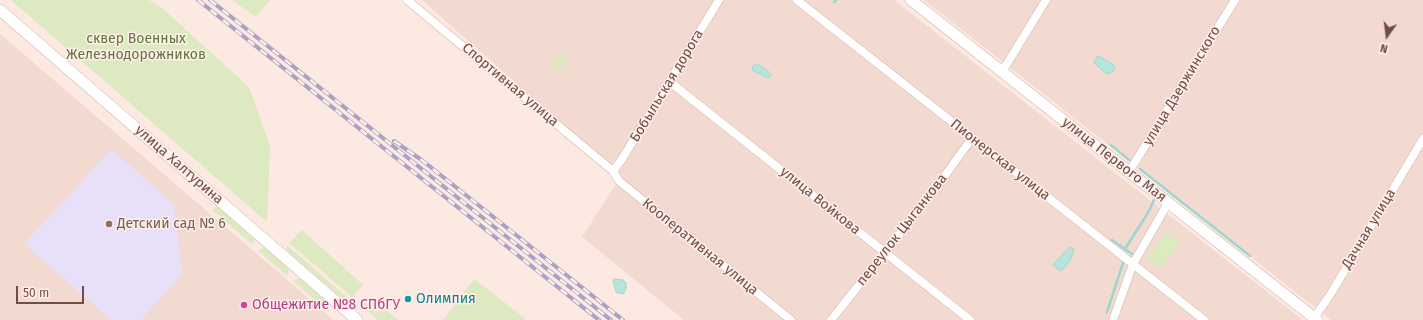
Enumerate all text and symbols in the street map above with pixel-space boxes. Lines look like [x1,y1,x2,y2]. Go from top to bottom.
north arrow [1367,16,1407,56]
street label: улица Дзержинского [1140,23,1224,149]
street label: Бобыльская дорога [627,27,707,145]
park label: сквер Военных Железнодорожников [66,31,206,64]
street label: Спортивная улица [458,40,562,130]
text: N [1379,41,1389,55]
street label: улица Первого Мая [1058,114,1170,206]
street label: Пионерская улица [947,116,1053,204]
street label: улица Халтурина [131,122,227,208]
street label: улица Войкова [776,163,864,239]
street label: переулок Цыганкова [853,171,951,289]
street label: Дачная улица [1339,186,1399,272]
street label: Кооперативная улица [638,195,762,299]
place label: Детский сад № 6 [117,216,226,232]
marker: Детский сад № 6 [104,219,114,229]
scale bar [18,278,86,304]
text: 50 m [23,286,49,300]
place label: Олимпия [416,291,476,307]
marker: Олимпия [403,294,413,304]
place label: Общежитие №8 СПбГУ [252,297,400,313]
marker: Общежитие №8 СПбГУ [239,300,249,310]

